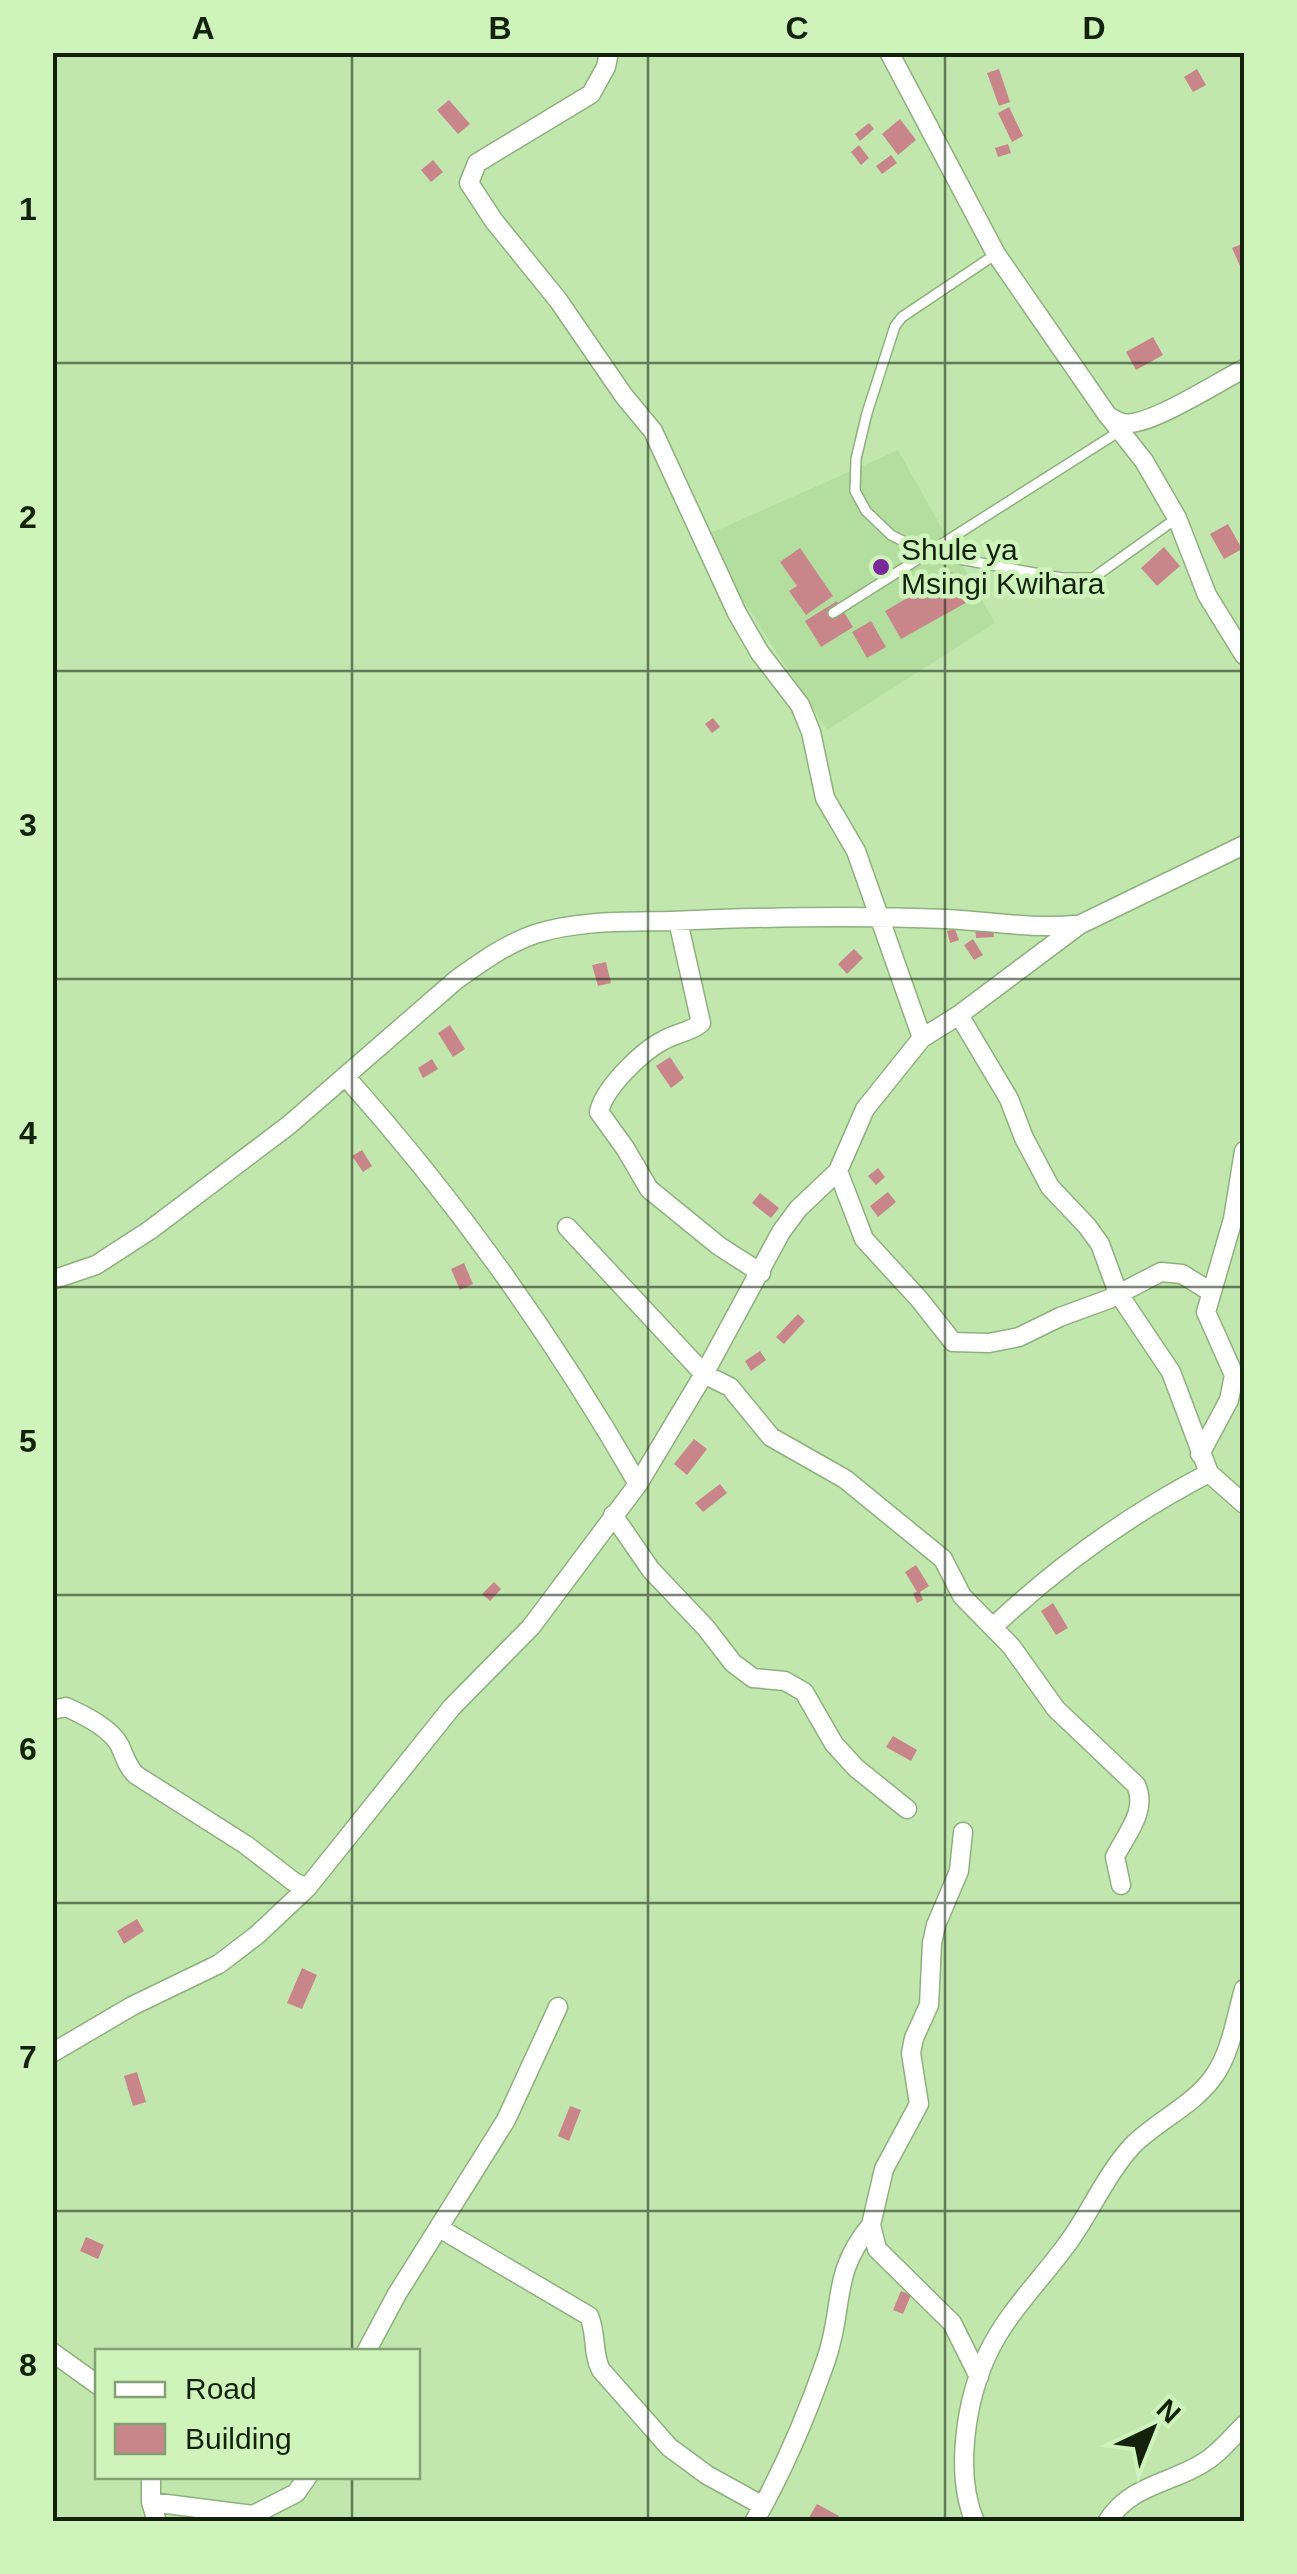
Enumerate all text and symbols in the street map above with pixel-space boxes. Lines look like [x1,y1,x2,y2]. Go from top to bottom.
text: A [191,10,215,46]
text: B [488,10,512,46]
text: C [785,10,809,46]
text: D [1082,10,1106,46]
text: 1 [19,191,37,227]
text: 2 [19,499,37,535]
place label: Shule ya Msingi Kwihara [901,533,1105,600]
marker: Shule ya Msingi Kwihara [870,556,892,578]
text: 3 [19,807,37,843]
text: 4 [19,1115,37,1151]
text: 5 [19,1423,37,1459]
text: 6 [19,1731,37,1767]
text: 7 [19,2039,37,2075]
text: 8 [19,2347,37,2383]
legend [95,2349,420,2479]
text: Road [185,2372,257,2405]
north arrow [1102,2379,1202,2479]
text: N [1151,2393,1187,2429]
text: Building [185,2422,292,2455]

